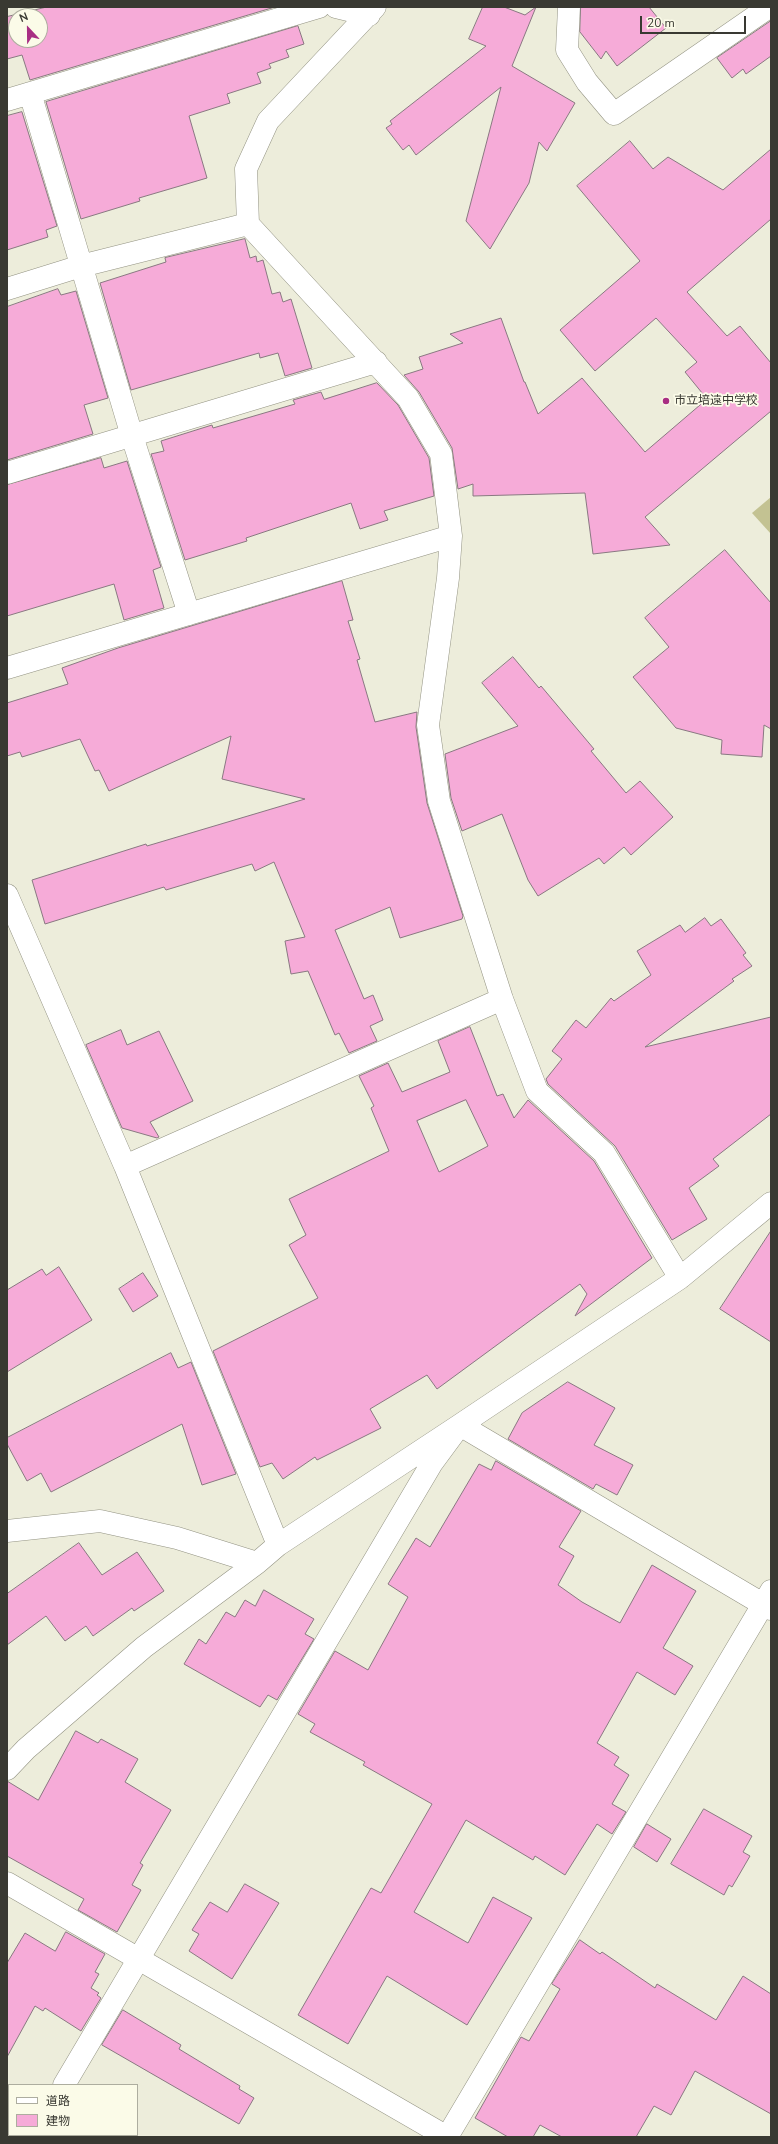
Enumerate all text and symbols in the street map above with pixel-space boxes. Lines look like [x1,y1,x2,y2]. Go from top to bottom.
north arrow [8,8,48,48]
scale bar [642,8,748,34]
text: N [17,9,30,26]
text: 20 m [647,15,675,31]
place label: 市立培遠中学校 [674,394,758,408]
marker: 市立培遠中学校 [661,396,671,406]
legend [8,2084,138,2136]
text: 道路 [46,2093,70,2109]
text: 建物 [46,2113,70,2129]

